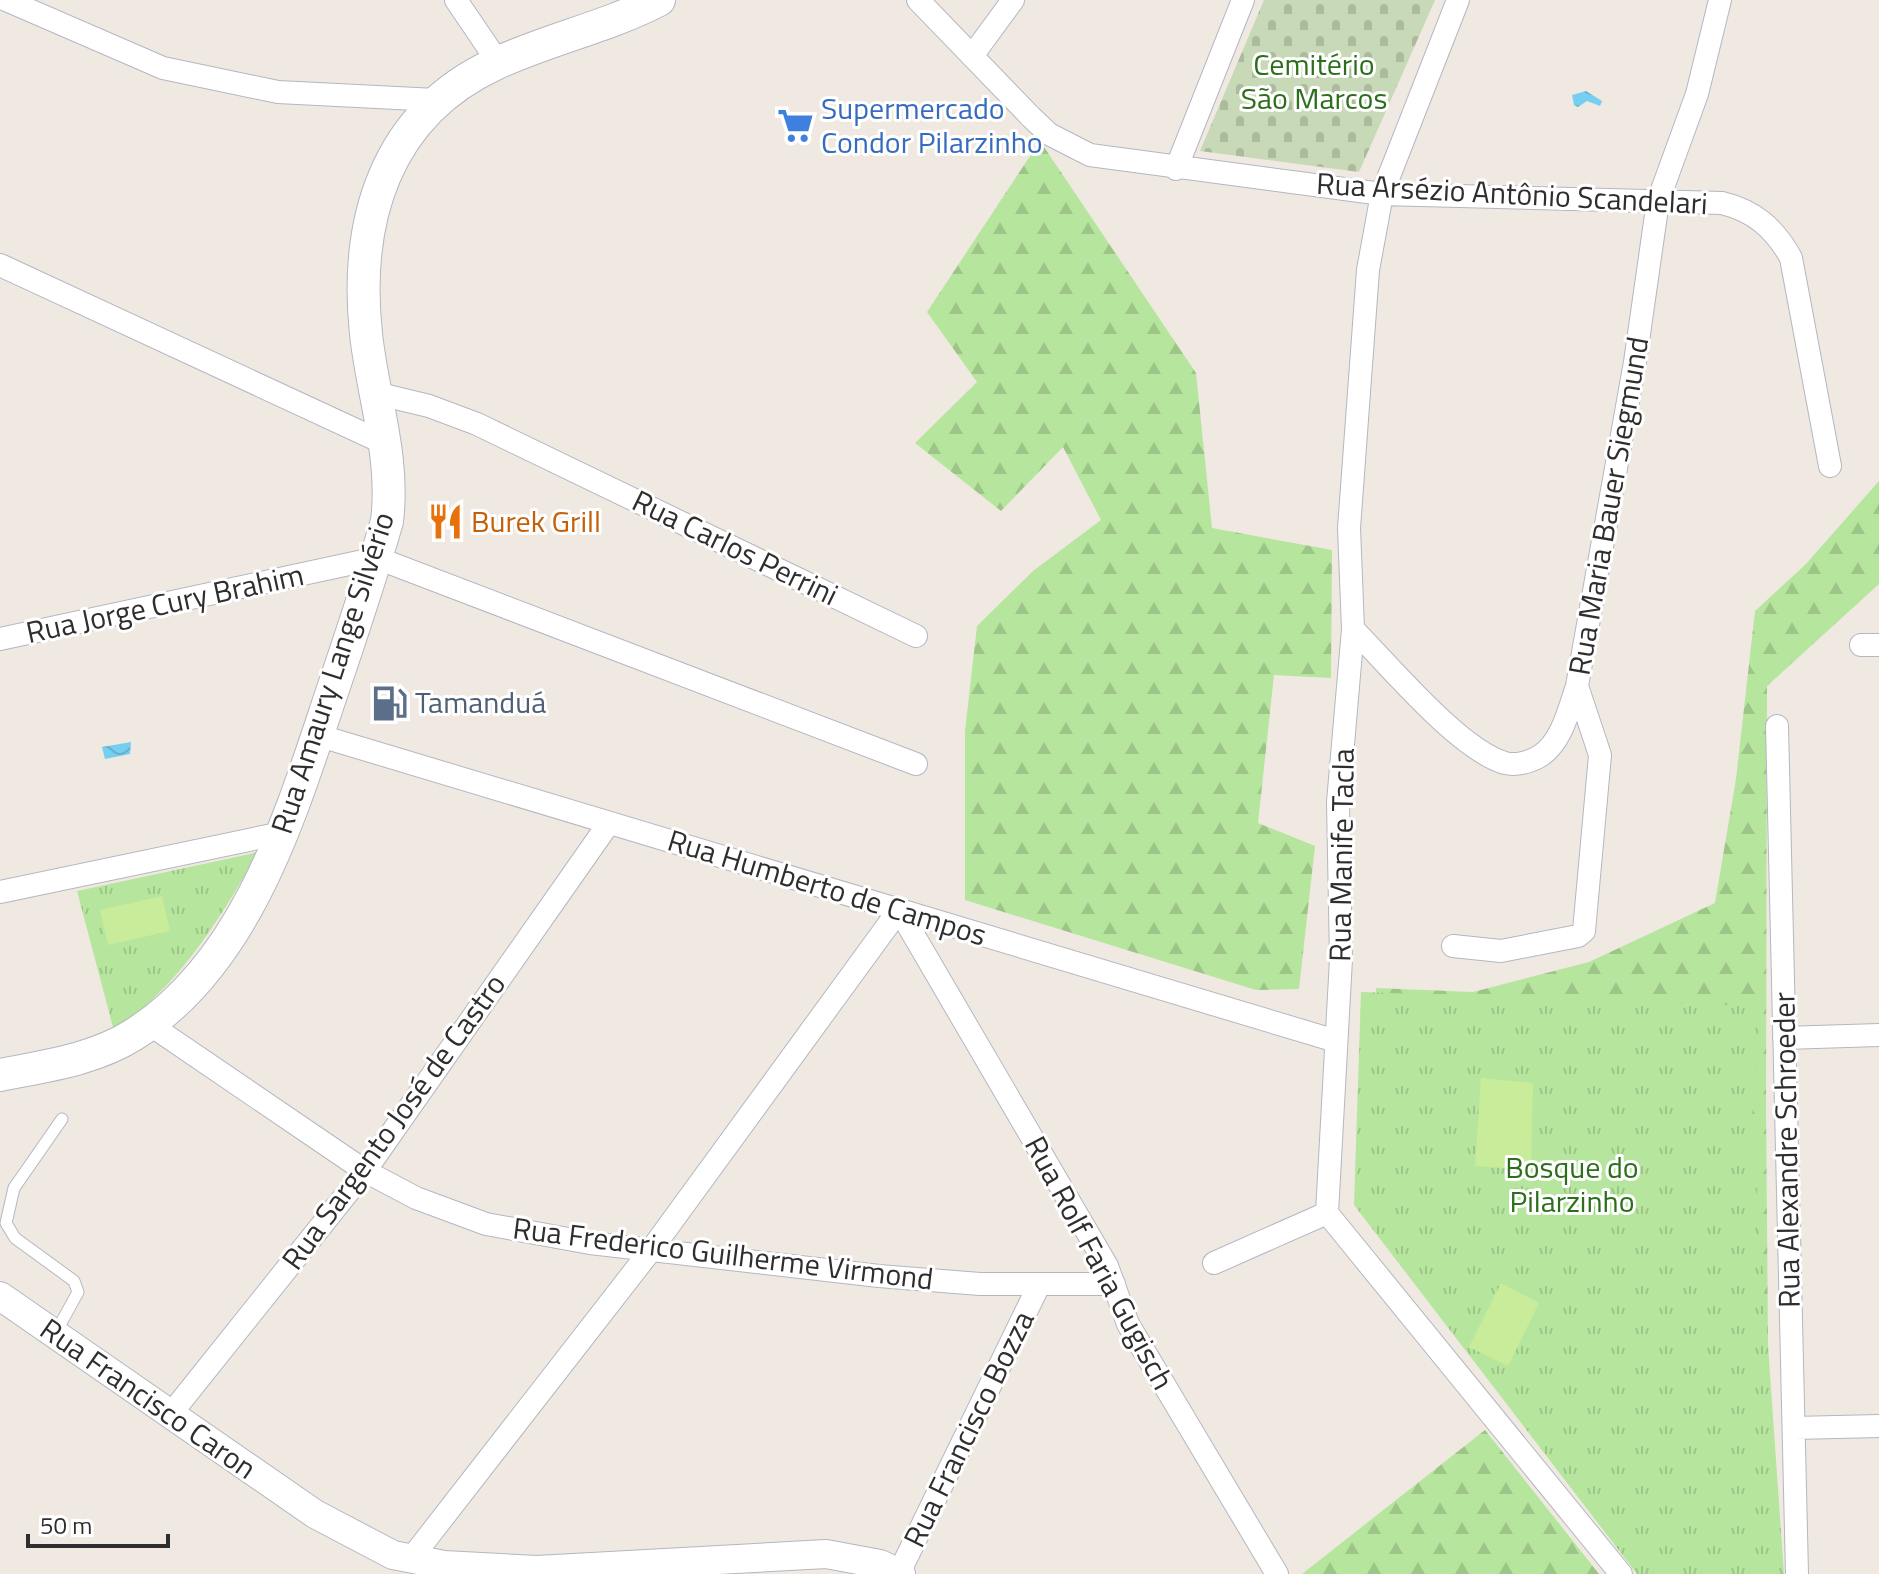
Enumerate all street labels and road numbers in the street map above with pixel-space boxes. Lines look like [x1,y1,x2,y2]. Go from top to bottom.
street label: Rua Arsézio Antônio Scandelari [1315,160,1709,226]
street label: Rua Maria Bauer Siegmund [1556,333,1660,679]
street label: Rua Carlos Perrini [625,477,846,617]
street label: Rua Amaury Lange Silvério [258,506,406,840]
street label: Rua Jorge Cury Brahim [22,551,308,655]
street label: Rua Manife Tacla [1316,748,1366,962]
street label: Rua Humberto de Campos [662,817,992,957]
street label: Rua Sargento José de Castro [270,964,517,1279]
street label: Rua Alexandre Schroeder [1760,992,1812,1308]
street label: Rua Rolf Faria Gugisch [1014,1127,1186,1398]
street label: Rua Frederico Guilherme Virmond [510,1204,936,1302]
street label: Rua Francisco Bozza [891,1302,1045,1555]
street label: Rua Francisco Caron [31,1306,266,1490]

